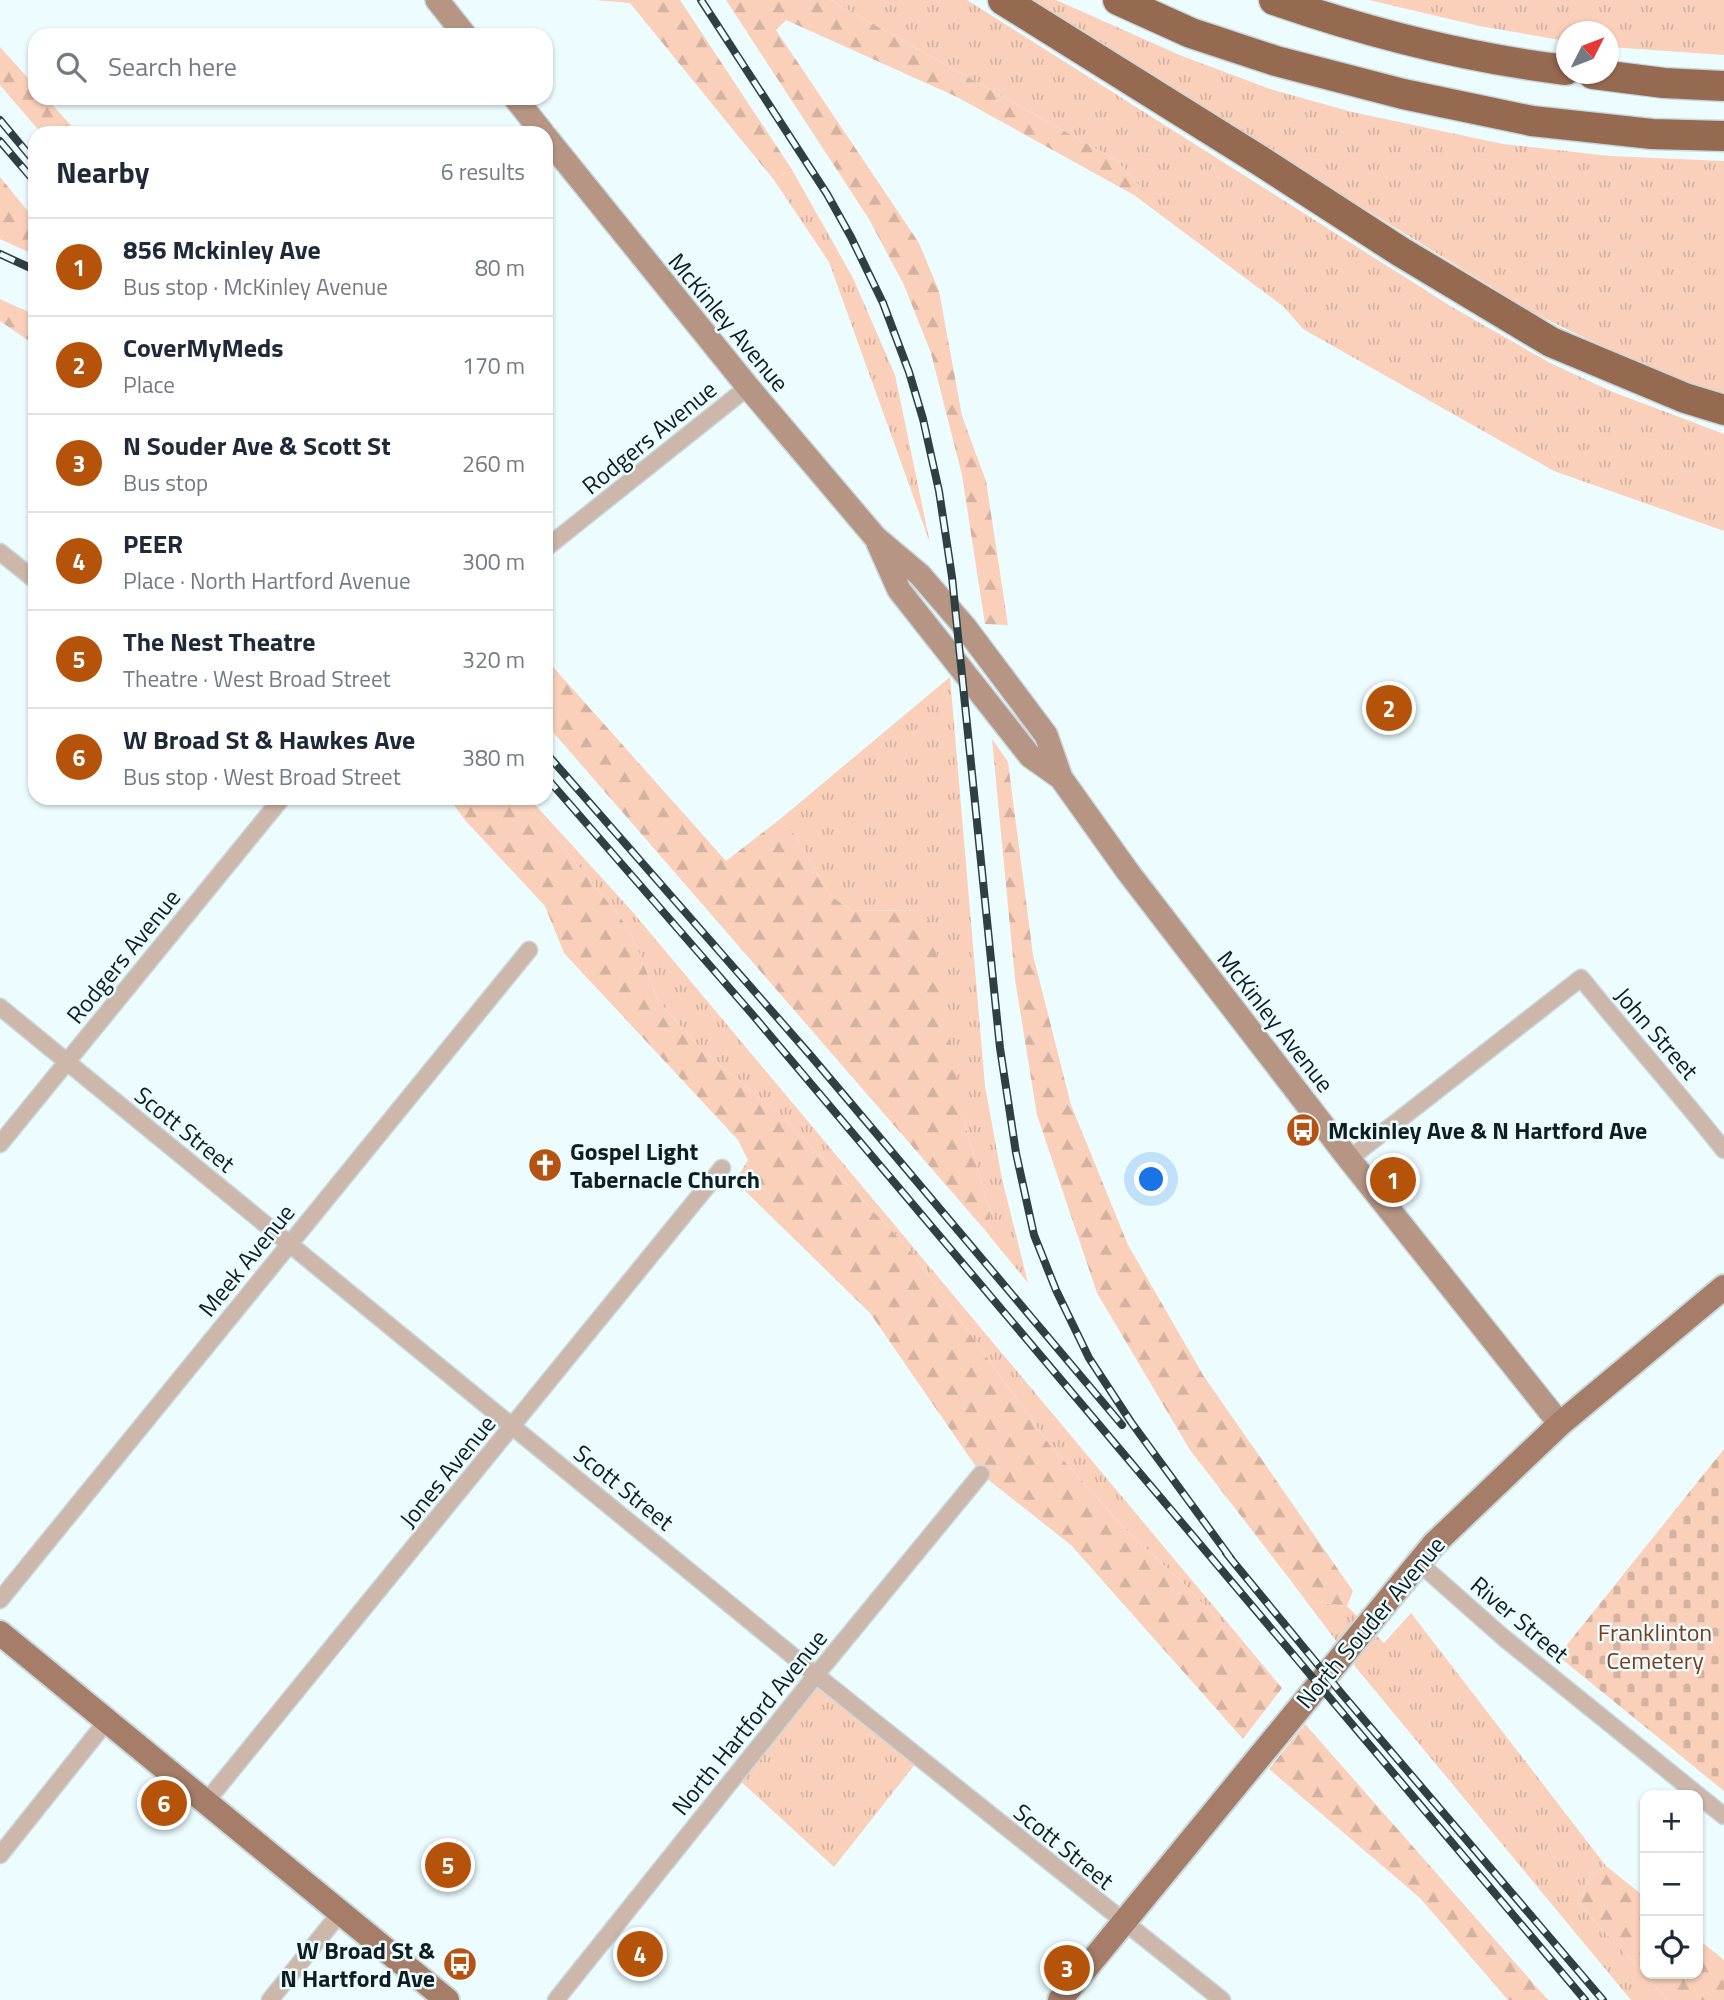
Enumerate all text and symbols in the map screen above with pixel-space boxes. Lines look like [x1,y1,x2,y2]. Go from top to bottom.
north arrow [1556,21,1619,84]
search box [28,28,553,105]
text: Search here [108,47,237,86]
icon: search [52,48,90,86]
text: Nearby [56,149,149,195]
text: 6 results [441,154,525,189]
text: 856 Mckinley Ave [123,230,321,269]
street label: McKinley Avenue [660,245,798,399]
text: 1 [73,250,85,285]
text: 80 m [475,250,525,285]
text: Bus stop · McKinley Avenue [123,269,388,304]
text: CoverMyMeds [123,328,284,367]
text: 2 [73,348,85,383]
text: 170 m [462,348,525,383]
text: Place [123,367,175,402]
street label: Rodgers Avenue [574,371,724,503]
text: N Souder Ave & Scott St [123,426,391,465]
text: 3 [73,446,85,481]
text: 260 m [462,446,525,481]
text: Bus stop [123,465,208,500]
text: PEER [123,524,183,563]
text: 4 [73,544,85,579]
text: 300 m [462,544,525,579]
text: Place · North Hartford Avenue [123,563,411,598]
text: The Nest Theatre [123,622,316,661]
text: 5 [73,642,85,677]
text: 320 m [462,642,525,677]
text: Theatre · West Broad Street [123,661,391,696]
pin: 2 [1366,682,1412,734]
text: W Broad St & Hawkes Ave [123,720,415,759]
text: 6 [73,740,85,775]
text: 380 m [462,740,525,775]
text: Bus stop · West Broad Street [123,759,401,794]
street label: Rodgers Avenue [57,881,189,1031]
street label: McKinley Avenue [1209,942,1343,1100]
street label: John Street [1607,979,1708,1088]
street label: Scott Street [127,1077,243,1181]
bus stop icon: Mckinley Ave & N Hartford Ave [1284,1111,1322,1149]
place label: Mckinley Ave & N Hartford Ave [1328,1112,1647,1148]
place label: Gospel Light Tabernacle Church [570,1133,760,1197]
church icon: Gospel Light Tabernacle Church [526,1146,564,1184]
pin: 1 [1370,1154,1416,1206]
your location [1134,1162,1168,1196]
street label: Meek Avenue [189,1196,303,1324]
street label: Jones Avenue [390,1407,504,1535]
street label: Scott Street [566,1435,682,1539]
street label: North Souder Avenue [1287,1528,1453,1716]
street label: River Street [1463,1567,1578,1671]
park label: Franklinton Cemetery [1598,1614,1712,1678]
street label: North Hartford Avenue [663,1621,835,1823]
pin: 6 [141,1777,187,1829]
map controls [1640,1790,1703,1979]
button: + [1640,1790,1703,1853]
street label: Scott Street [1006,1794,1122,1898]
pin: 5 [425,1839,471,1891]
button: − [1640,1853,1703,1916]
button: locate [1640,1916,1703,1979]
pin: 4 [617,1928,663,1980]
place label: W Broad St & N Hartford Ave [280,1932,435,1996]
pin: 3 [1044,1942,1090,1994]
bus stop icon: W Broad St & N Hartford Ave [441,1945,479,1983]

